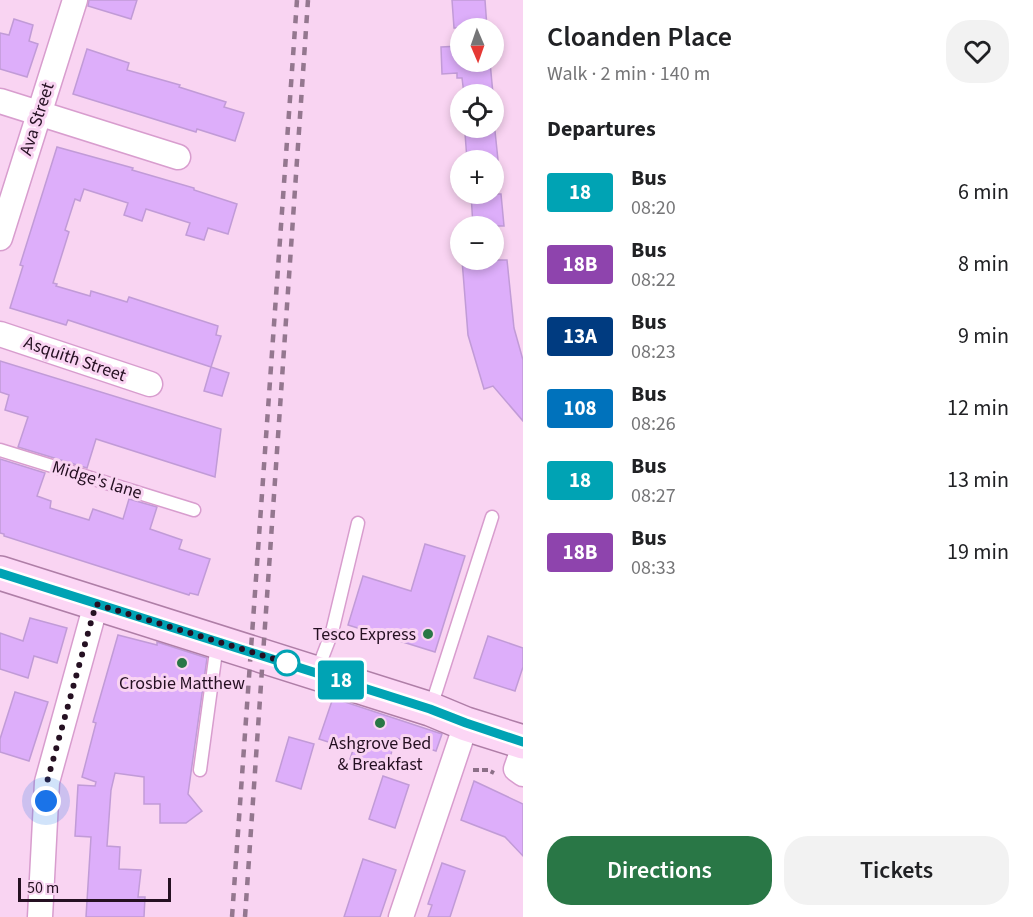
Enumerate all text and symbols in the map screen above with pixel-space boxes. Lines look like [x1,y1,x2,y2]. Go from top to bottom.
text: Cloanden Place [547,17,732,57]
north arrow [450,18,504,72]
map controls [450,18,504,270]
button: heart [946,20,1009,83]
text: Walk · 2 min · 140 m [547,60,710,88]
street label: Ava Street [13,79,61,159]
button: locate [450,84,504,138]
text: Departures [547,113,656,145]
button: + [450,150,504,204]
text: Bus [631,162,667,194]
text: 6 min [958,176,1009,208]
text: 18 [569,177,591,207]
text: 08:20 [631,194,676,222]
button: − [450,216,504,270]
text: Bus [631,234,667,266]
text: 8 min [958,248,1009,280]
text: 18B [563,249,597,279]
text: 08:22 [631,266,676,294]
text: Bus [631,306,667,338]
text: 9 min [958,320,1009,352]
text: 13A [563,321,597,351]
street label: Asquith Street [21,330,129,388]
text: 08:23 [631,338,676,366]
text: Bus [631,378,667,410]
text: 12 min [947,392,1009,424]
text: 108 [563,393,597,423]
text: 08:26 [631,410,676,438]
text: Bus [631,450,667,482]
street label: Midge's lane [49,454,145,506]
text: 13 min [947,464,1009,496]
text: 18 [569,465,591,495]
text: 08:27 [631,482,676,510]
text: Bus [631,522,667,554]
text: 19 min [947,536,1009,568]
text: 18B [563,537,597,567]
text: 08:33 [631,554,676,582]
place label: Tesco Express [313,622,416,647]
marker: Tesco Express [421,627,435,641]
unlabelled marker [274,650,300,676]
marker: Crosbie Matthew [175,656,189,670]
line badge: 18 [314,660,368,700]
text: 18 [330,665,352,695]
place label: Crosbie Matthew [119,671,245,696]
marker: Ashgrove Bed & Breakfast [373,716,387,730]
place label: Ashgrove Bed & Breakfast [329,731,431,777]
your location [31,786,61,816]
button: Directions [547,836,772,905]
button: Tickets [784,836,1009,905]
scale bar [18,875,171,902]
text: 50 m [27,877,59,899]

